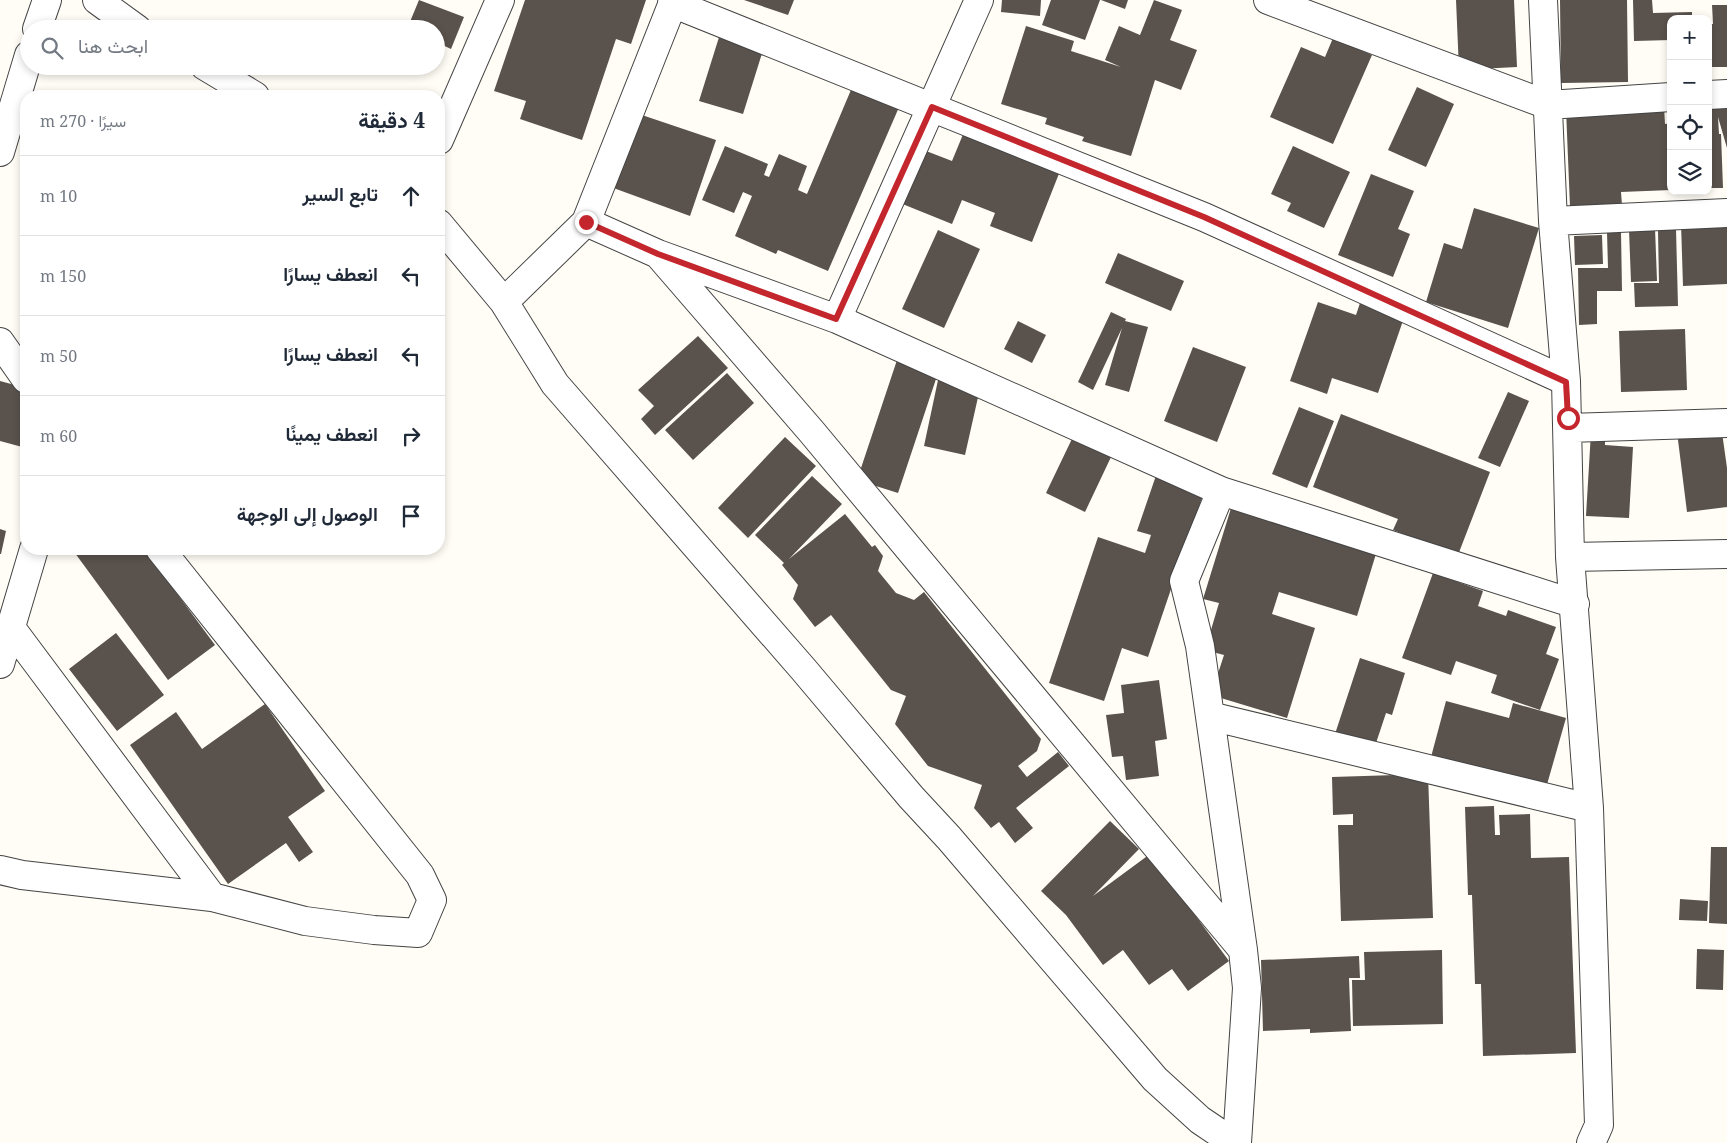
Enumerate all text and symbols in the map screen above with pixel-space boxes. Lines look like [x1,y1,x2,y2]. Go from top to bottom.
map controls [1667,15,1712,195]
button: + [1667,15,1712,60]
search box [20,20,445,75]
text: ابحث هنا [78,33,148,59]
icon: search [38,34,66,62]
button: − [1667,60,1712,105]
button: locate [1667,105,1712,150]
text: 4 دقيقة [358,106,425,134]
text: سيرًا · 270 m [40,110,126,132]
button: layers [1667,150,1712,195]
text: تابع السير [302,181,378,207]
icon: ahead [397,182,425,210]
text: 10 m [40,185,77,207]
route end [575,211,598,234]
text: انعطف يسارًا [283,261,378,287]
icon: left [397,262,425,290]
text: 150 m [40,265,86,287]
text: انعطف يسارًا [283,341,378,367]
icon: left [397,342,425,370]
text: 50 m [40,345,77,367]
route start [1557,407,1580,430]
text: انعطف يمينًا [285,421,378,447]
icon: right [397,422,425,450]
text: 60 m [40,425,77,447]
text: الوصول إلى الوجهة [237,501,378,527]
icon: arrive [397,502,425,530]

